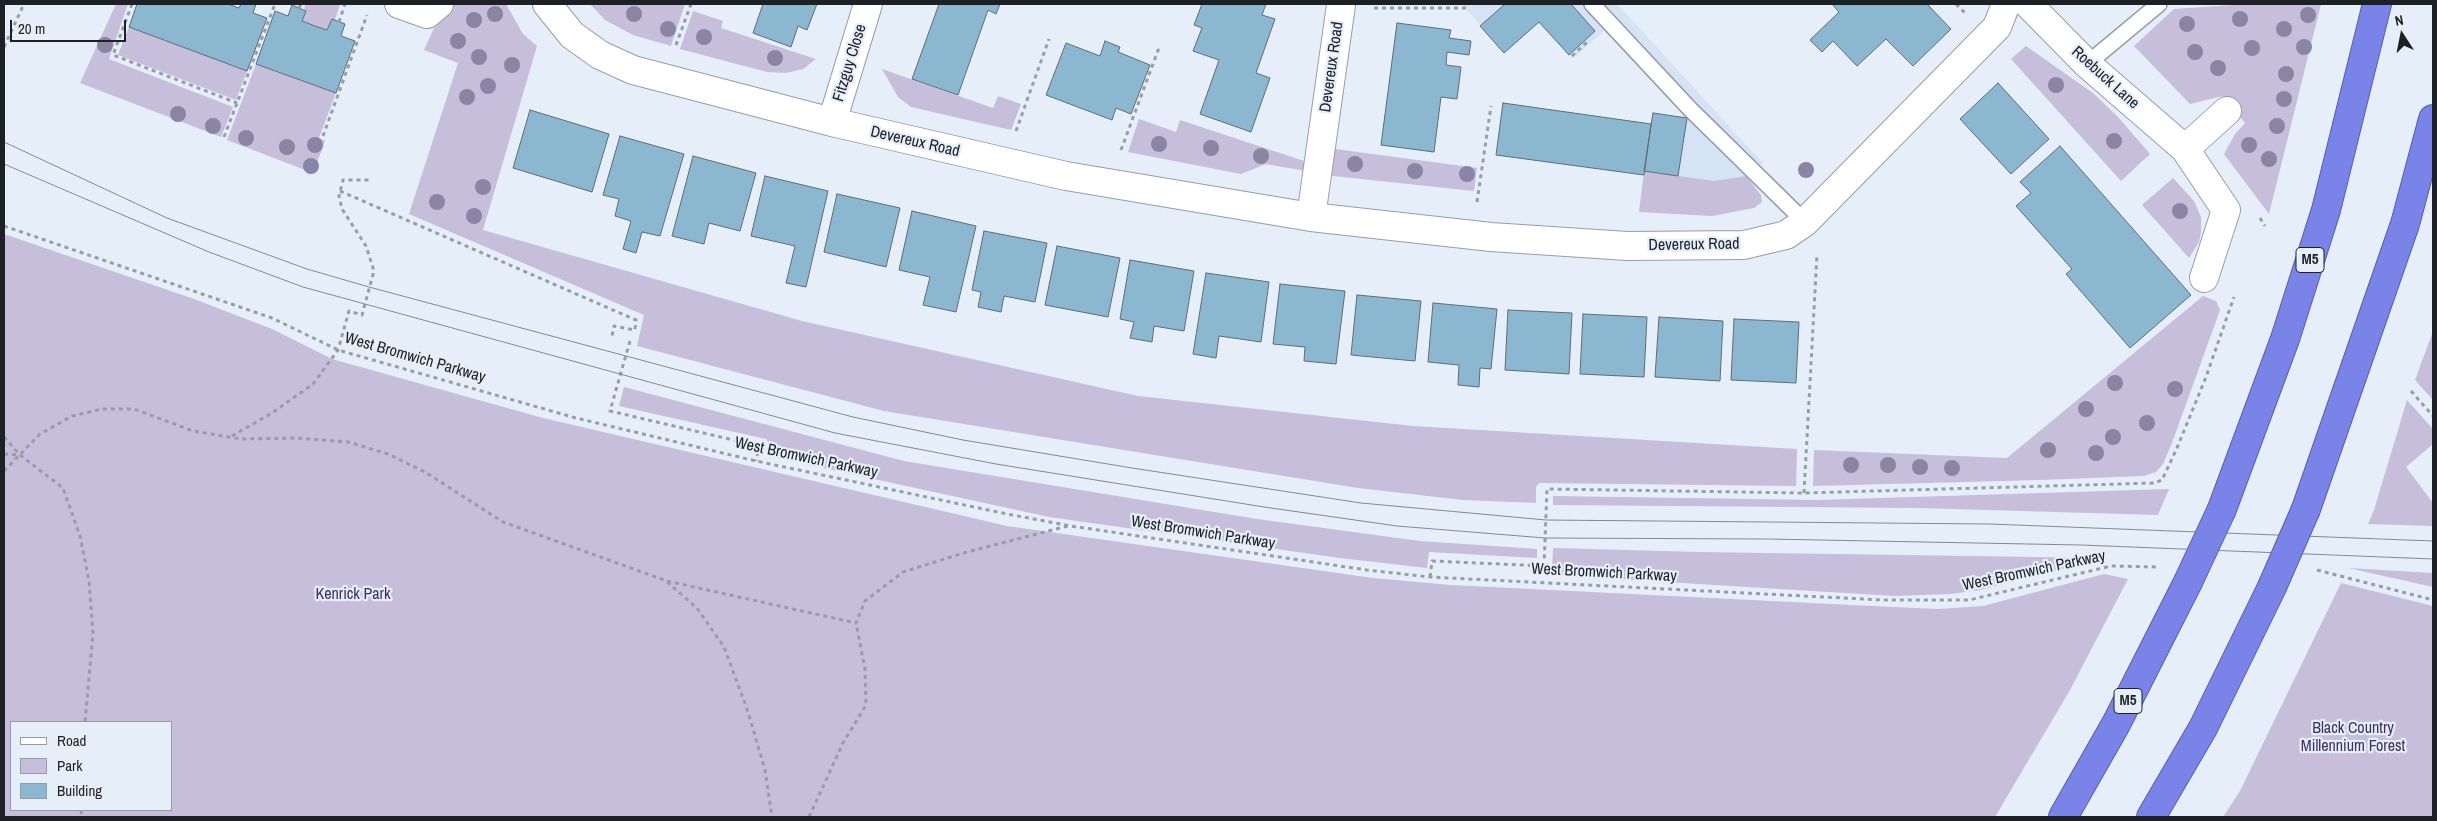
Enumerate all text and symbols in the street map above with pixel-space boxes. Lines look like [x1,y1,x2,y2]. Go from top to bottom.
scale bar [12,10,129,42]
north arrow [2377,10,2427,60]
text: N [2393,11,2405,30]
text: 20 m [18,18,45,39]
street label: Devereux Road [1316,21,1348,113]
street label: Fitzguy Close [829,22,871,104]
street label: Roebuck Lane [2067,43,2143,113]
street label: Devereux Road [868,122,962,162]
street label: Devereux Road [1648,235,1740,255]
road number: M5 [2296,248,2324,272]
street label: West Bromwich Parkway [342,329,488,387]
street label: West Bromwich Parkway [733,433,879,483]
street label: West Bromwich Parkway [1130,512,1276,554]
street label: West Bromwich Parkway [1961,546,2107,596]
street label: West Bromwich Parkway [1531,560,1677,586]
park label: Kenrick Park [315,585,391,605]
road number: M5 [2114,688,2142,714]
park label: Black Country Millennium Forest [2301,719,2405,757]
legend [10,721,172,811]
text: Road [57,730,86,751]
text: Park [57,755,82,776]
text: Building [57,780,102,801]

